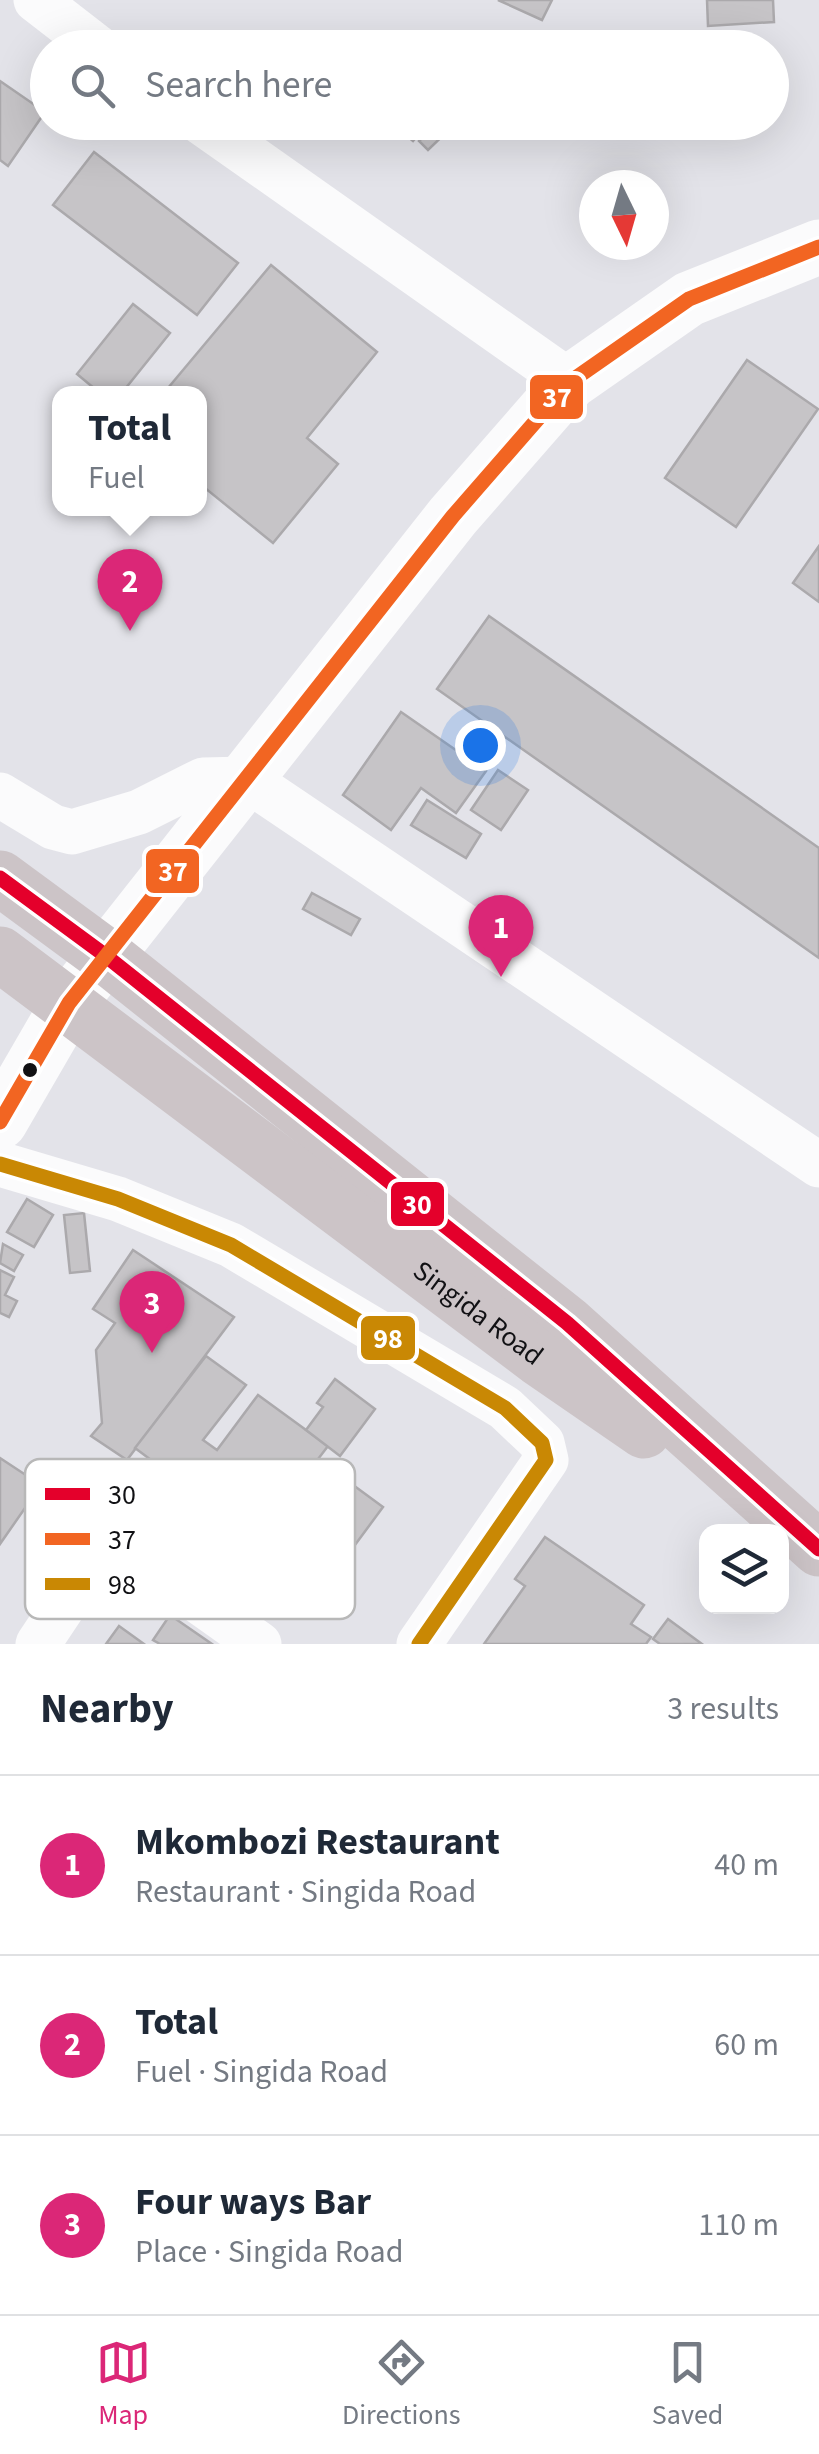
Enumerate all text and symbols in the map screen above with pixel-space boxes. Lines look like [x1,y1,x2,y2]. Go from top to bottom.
search box [30,30,789,140]
icon: search [65,58,120,113]
text: Search here [145,58,332,112]
north arrow [579,170,669,260]
line badge: 37 [528,373,585,421]
text: 37 [542,378,572,418]
popup [52,386,207,516]
text: Total [88,401,171,455]
text: Fuel [88,455,145,501]
pin: 2 [98,548,162,631]
your location [455,720,506,771]
line badge: 37 [144,847,201,895]
text: 37 [158,852,188,892]
pin: 1 [468,894,534,977]
unlabelled marker [20,1060,40,1080]
line badge: 30 [389,1180,446,1228]
text: 30 [402,1185,432,1225]
street label: Singida Road [405,1251,552,1375]
pin: 3 [120,1270,184,1353]
line badge: 98 [359,1314,417,1362]
text: 98 [373,1319,403,1359]
legend [25,1459,355,1619]
text: 30 [108,1475,136,1515]
text: 37 [108,1520,136,1560]
map controls [699,1524,789,1614]
button: layers [699,1524,789,1614]
text: 98 [108,1565,136,1605]
text: Nearby [40,1679,174,1739]
text: 3 results [667,1686,779,1732]
text: Mkombozi Restaurant [135,1815,500,1869]
text: 1 [64,1842,81,1888]
text: 40 m [714,1842,779,1888]
text: Restaurant · Singida Road [135,1869,476,1915]
text: Total [135,1995,218,2049]
text: 2 [64,2022,81,2068]
text: 60 m [714,2022,779,2068]
text: Fuel · Singida Road [135,2049,388,2095]
text: Four ways Bar [135,2175,371,2229]
text: 3 [64,2202,81,2248]
text: 110 m [698,2202,779,2248]
text: Place · Singida Road [135,2229,403,2275]
tab: Map [96,2335,151,2435]
tab: Directions [342,2335,461,2435]
tab: Saved [652,2335,723,2435]

